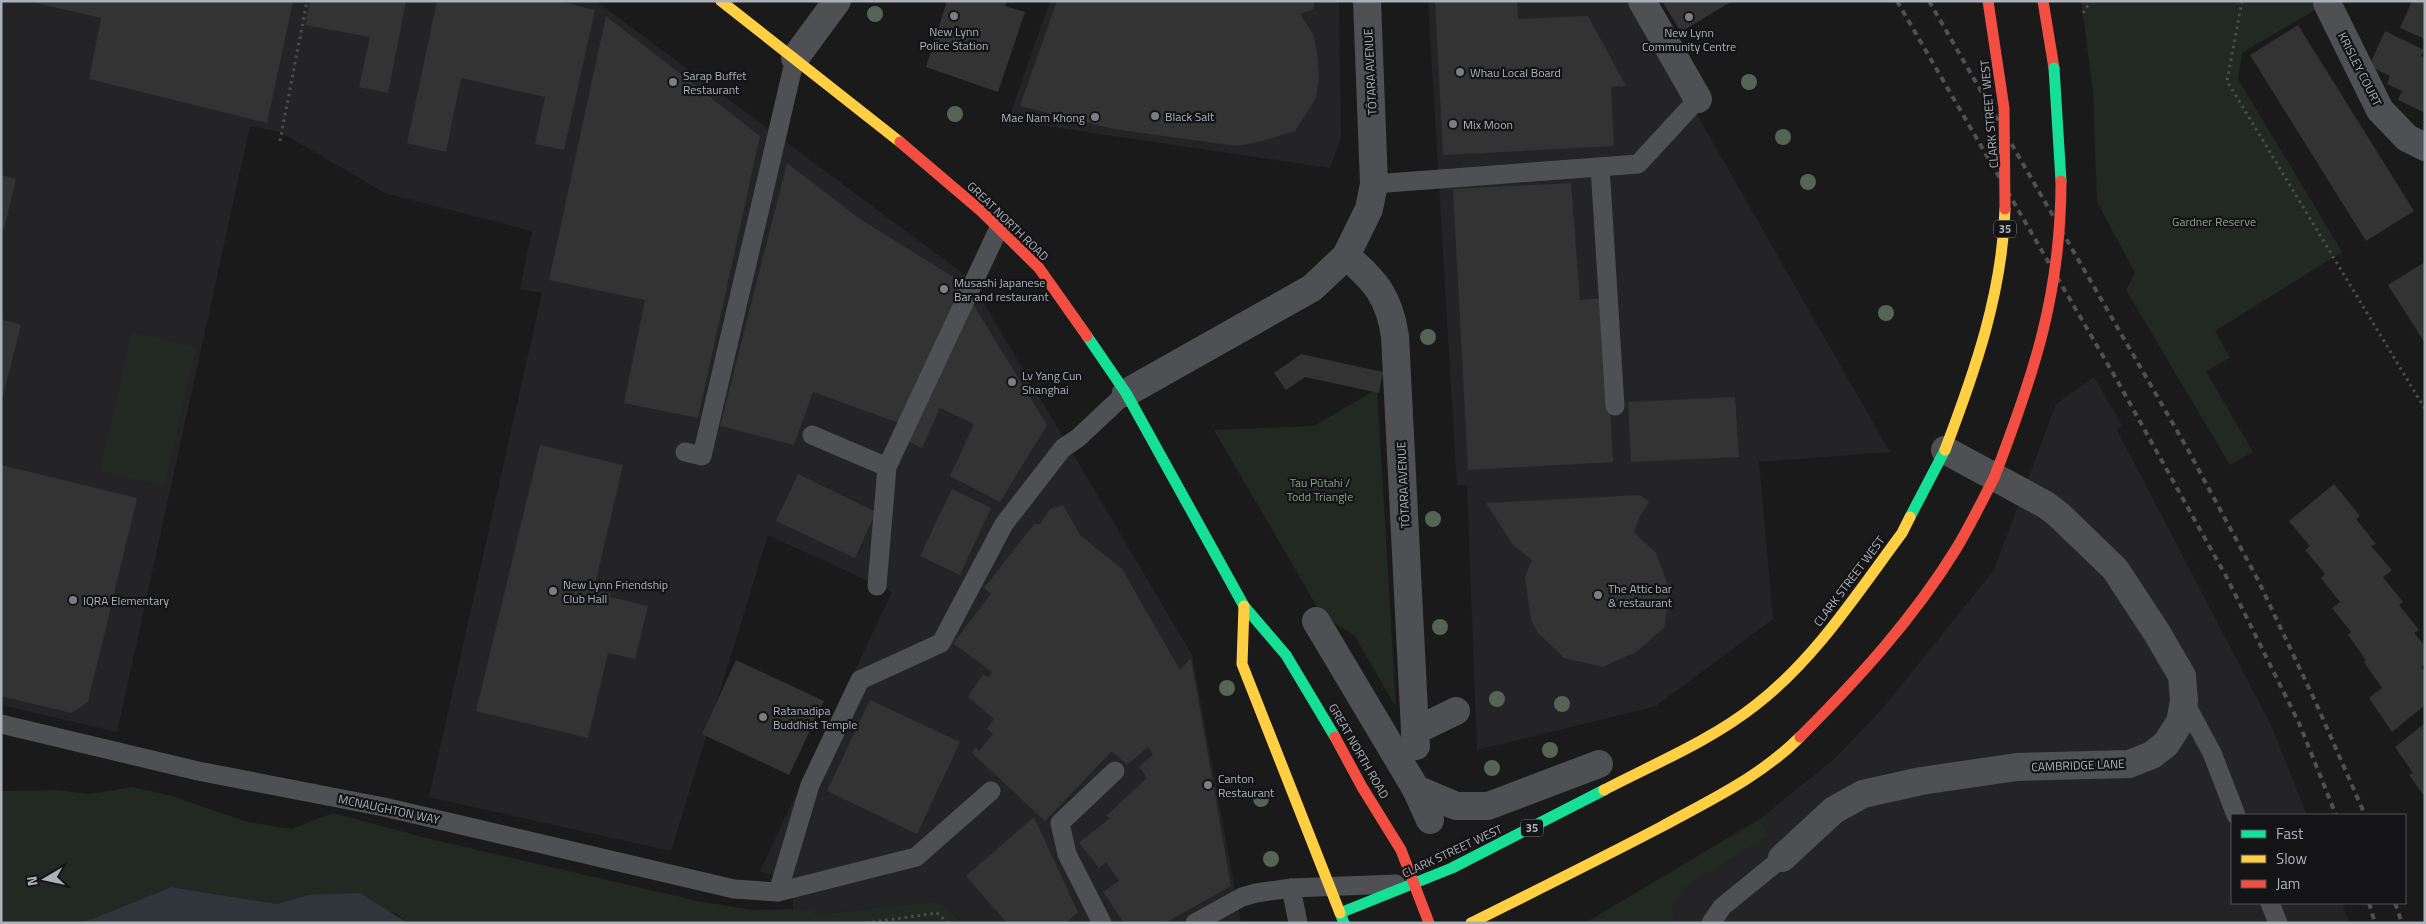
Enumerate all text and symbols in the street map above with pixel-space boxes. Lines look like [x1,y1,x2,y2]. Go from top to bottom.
marker: New Lynn Police Station [948,10,960,22]
marker: New Lynn Community Centre [1683,11,1695,23]
place label: New Lynn Police Station [920,22,988,55]
place label: New Lynn Community Centre [1642,23,1736,56]
street label: TŌTARA AVENUE [1358,28,1382,116]
street label: KRISLEY COURT [2333,29,2387,110]
street label: CLARK STREET WEST [1975,58,2003,169]
place label: Whau Local Board [1470,63,1561,82]
place label: Sarap Buffet Restaurant [683,66,747,99]
marker: Whau Local Board [1454,66,1466,78]
marker: Sarap Buffet Restaurant [667,76,679,88]
place label: Black Salt [1165,107,1215,126]
place label: Mae Nam Khong [1001,108,1085,127]
marker: Black Salt [1149,110,1161,122]
marker: Mae Nam Khong [1089,111,1101,123]
place label: Mix Moon [1463,115,1513,134]
marker: Mix Moon [1447,118,1459,130]
street label: GREAT NORTH ROAD [963,177,1053,265]
park label: Gardner Reserve [2172,212,2256,231]
road number: 35 [1994,220,2016,238]
place label: Musashi Japanese Bar and restaurant [954,273,1049,306]
marker: Musashi Japanese Bar and restaurant [938,283,950,295]
place label: Lv Yang Cun Shanghai [1022,366,1082,399]
marker: Lv Yang Cun Shanghai [1006,376,1018,388]
street label: TŌTARA AVENUE [1391,441,1415,529]
park label: Tau Pūtahi / Todd Triangle [1287,473,1353,506]
street label: CLARK STREET WEST [1809,531,1890,630]
place label: New Lynn Friendship Club Hall [563,575,668,608]
place label: The Attic bar & restaurant [1608,579,1673,612]
marker: New Lynn Friendship Club Hall [547,585,559,597]
marker: The Attic bar & restaurant [1592,589,1604,601]
place label: IQRA Elementary [83,591,169,610]
marker: IQRA Elementary [67,594,79,606]
street label: GREAT NORTH ROAD [1324,700,1394,802]
place label: Ratanadipa Buddhist Temple [773,701,857,734]
marker: Ratanadipa Buddhist Temple [757,711,769,723]
street label: CAMBRIDGE LANE [2031,754,2125,776]
place label: Canton Restaurant [1218,769,1275,802]
marker: Canton Restaurant [1202,779,1214,791]
street label: MCNAUGHTON WAY [337,789,442,829]
legend [2231,814,2406,904]
street label: CLARK STREET WEST [1399,819,1506,883]
road number: 35 [1521,820,1543,836]
text: Fast [2276,822,2304,845]
text: Slow [2276,847,2307,870]
north arrow [20,854,70,904]
text: Jam [2276,872,2300,895]
text: N [21,875,43,888]

